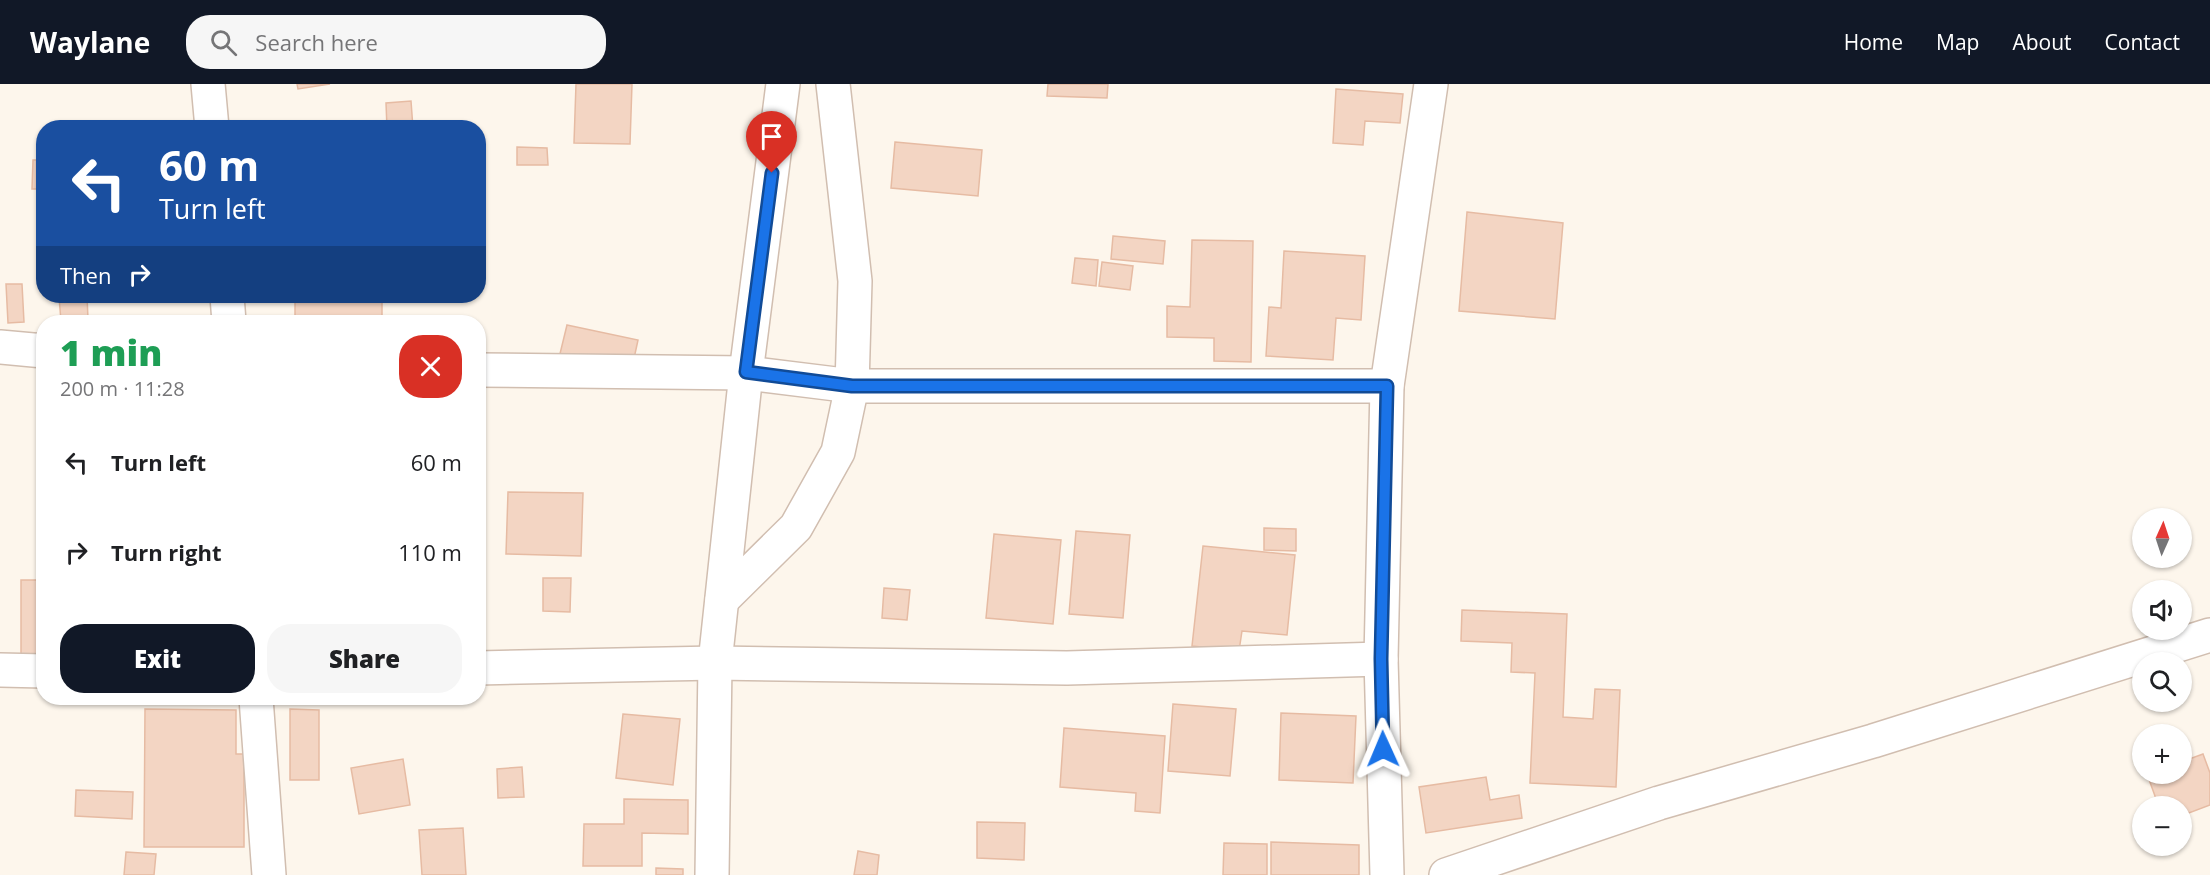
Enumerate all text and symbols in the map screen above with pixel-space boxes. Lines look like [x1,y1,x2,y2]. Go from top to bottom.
search box [186,15,606,69]
text: Waylane [30,23,150,61]
icon: search [207,26,240,59]
text: Search here [255,27,378,57]
text: Home [1844,28,1903,56]
text: Map [1936,28,1979,56]
text: About [2012,28,2072,56]
text: Contact [2105,28,2180,56]
pin [746,111,797,173]
icon: arrive [755,120,788,153]
text: 60 m [159,136,259,193]
icon: left [60,144,138,222]
text: Turn left [159,190,266,227]
icon: right [123,258,156,291]
text: Then [60,260,111,290]
text: 1 min [60,328,162,377]
button: close [399,335,462,398]
text: 200 m · 11:28 [60,375,185,402]
icon: left [60,446,93,479]
text: Turn left [111,447,206,477]
text: 60 m [411,447,462,477]
north arrow [2132,508,2192,568]
map controls [2132,508,2192,856]
icon: right [60,536,93,569]
text: Turn right [111,537,222,567]
text: 110 m [398,537,462,567]
button: sound [2132,580,2192,640]
button: Exit [60,624,255,693]
button: Share [267,624,462,693]
button: search [2132,652,2192,712]
position arrow [1351,717,1415,781]
button: + [2132,724,2192,784]
button: − [2132,796,2192,856]

